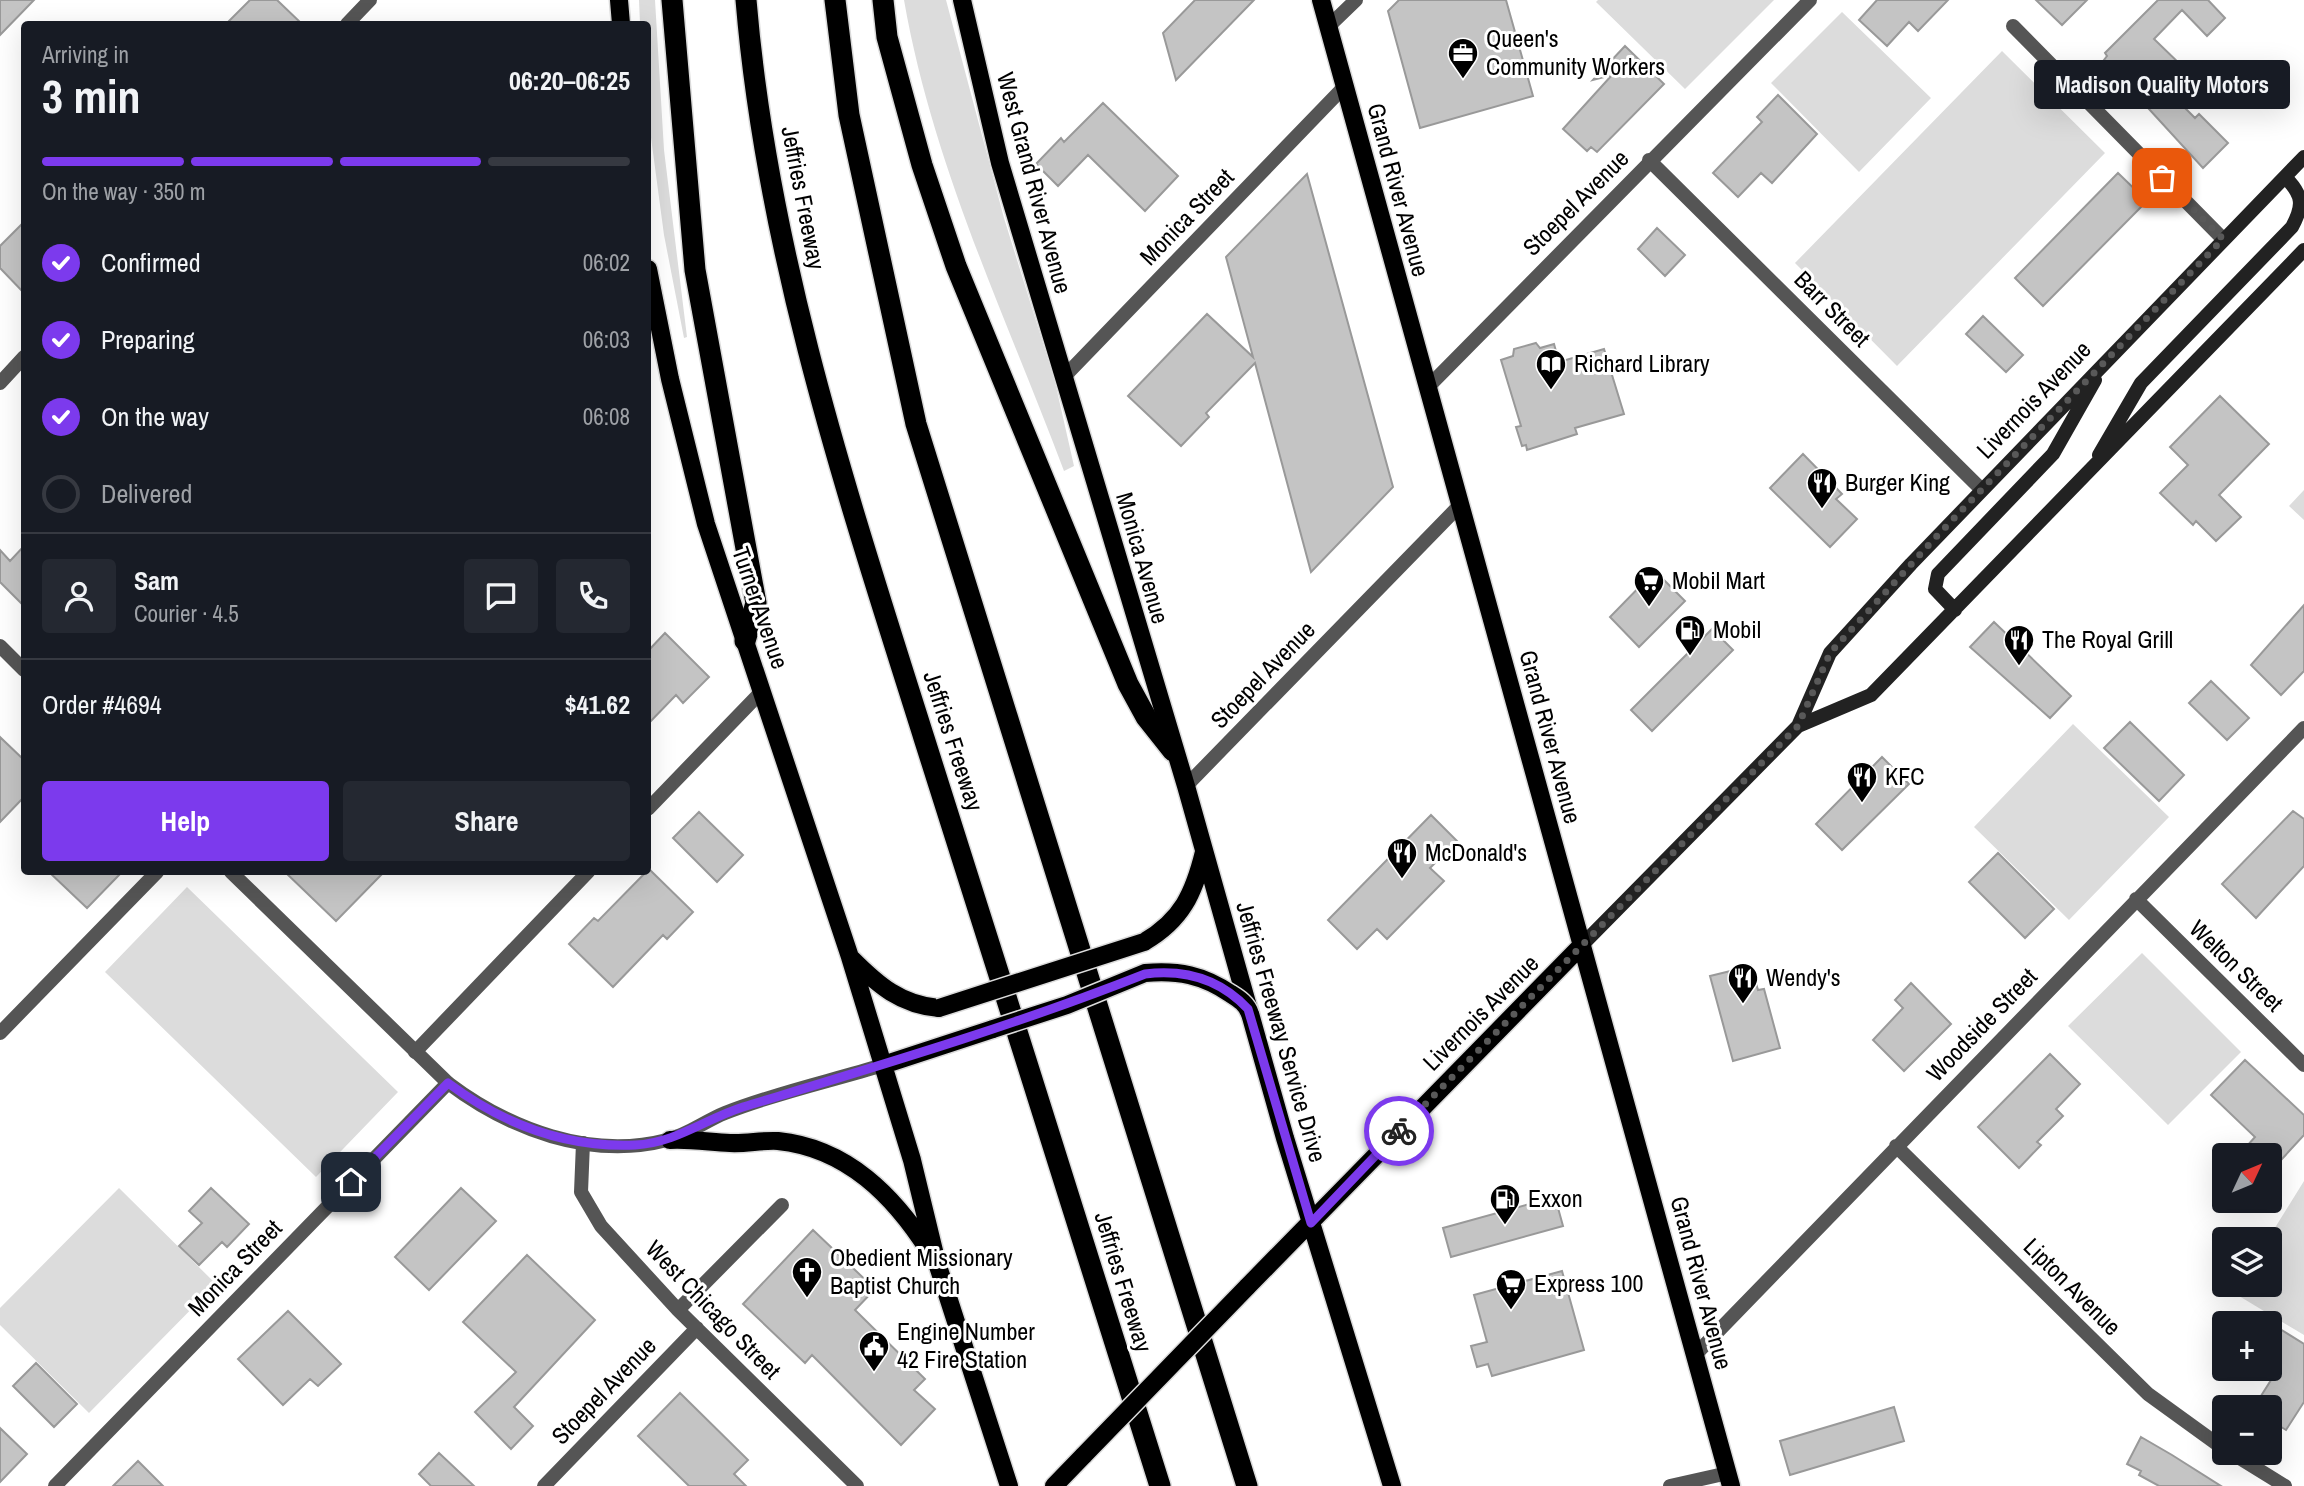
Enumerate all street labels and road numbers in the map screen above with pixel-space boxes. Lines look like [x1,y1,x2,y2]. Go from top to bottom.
street label: West Grand River Avenue [990,69,1080,297]
street label: Grand River Avenue [1360,100,1437,280]
street label: Jeffries Freeway [774,124,834,272]
street label: Stoepel Avenue [1515,142,1635,262]
street label: Monica Street [1132,161,1241,271]
street label: Barr Street [1788,263,1878,354]
street label: Livernois Avenue [1969,334,2098,465]
street label: Monica Avenue [1109,488,1177,627]
street label: Turner Avenue [725,542,797,673]
street label: Stoepel Avenue [1203,614,1322,735]
street label: Grand River Avenue [1512,647,1589,827]
street label: Jeffries Freeway [916,667,992,815]
street label: Jeffries Freeway Service Drive [1229,898,1335,1166]
street label: Welton Street [2183,912,2291,1018]
street label: Livernois Avenue [1415,947,1545,1077]
street label: Woodside Street [1919,960,2044,1088]
street label: Grand River Avenue [1663,1193,1740,1373]
street label: Jeffries Freeway [1087,1208,1161,1356]
street label: Monica Street [180,1212,289,1322]
street label: Lipton Avenue [2017,1231,2128,1342]
street label: West Chicago Street [639,1233,789,1386]
street label: Stoepel Avenue [544,1330,663,1451]

